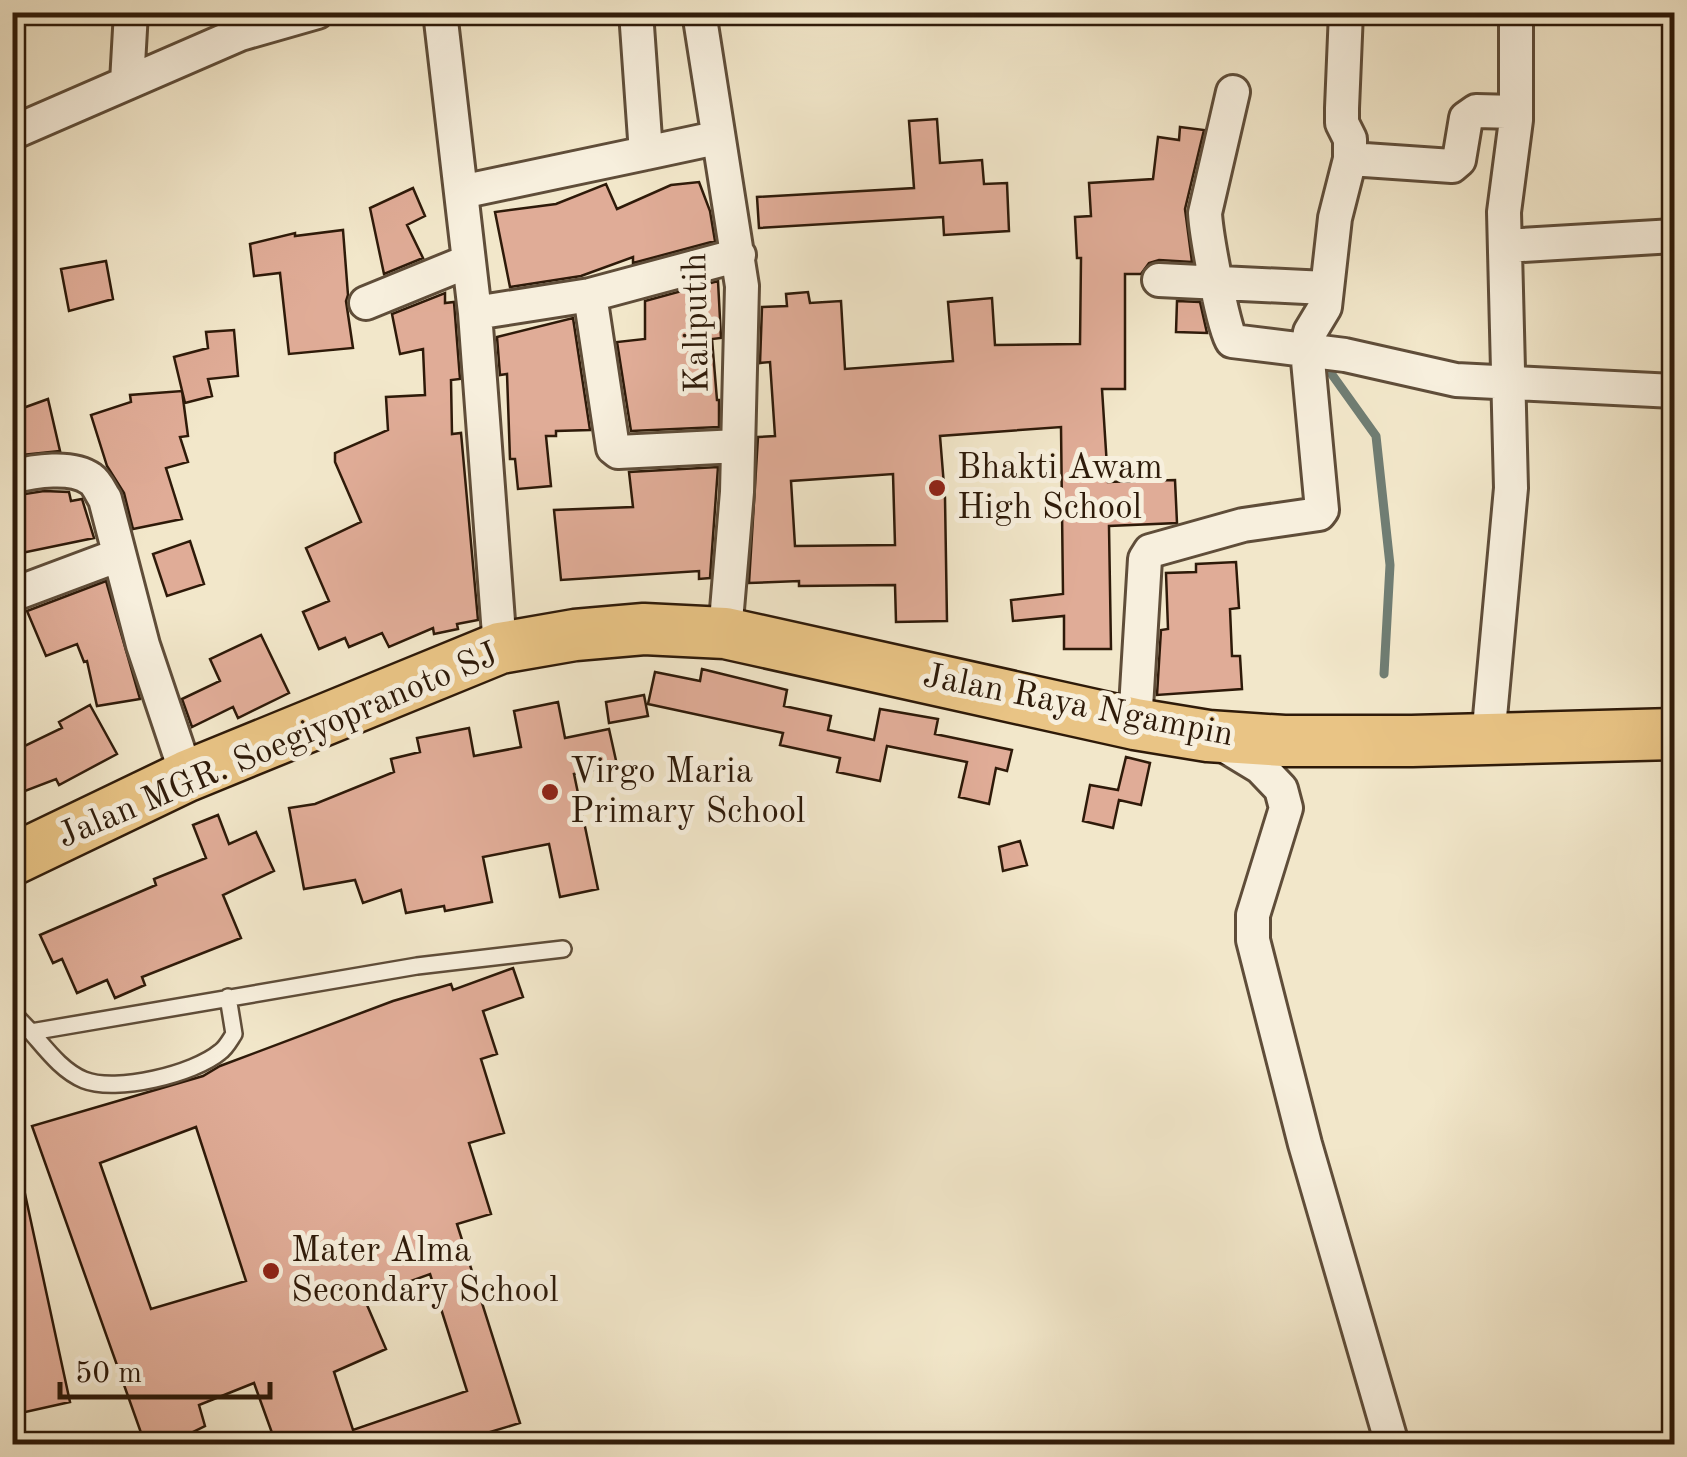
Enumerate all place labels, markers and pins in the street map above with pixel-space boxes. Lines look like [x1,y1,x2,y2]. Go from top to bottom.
place label: Bhakti Awam High School [957,451,1163,526]
marker: Bhakti Awam High School [926,477,948,499]
place label: Virgo Maria Primary School [570,755,806,830]
marker: Virgo Maria Primary School [539,781,561,803]
place label: Mater Alma Secondary School [291,1234,559,1309]
marker: Mater Alma Secondary School [260,1260,282,1282]

